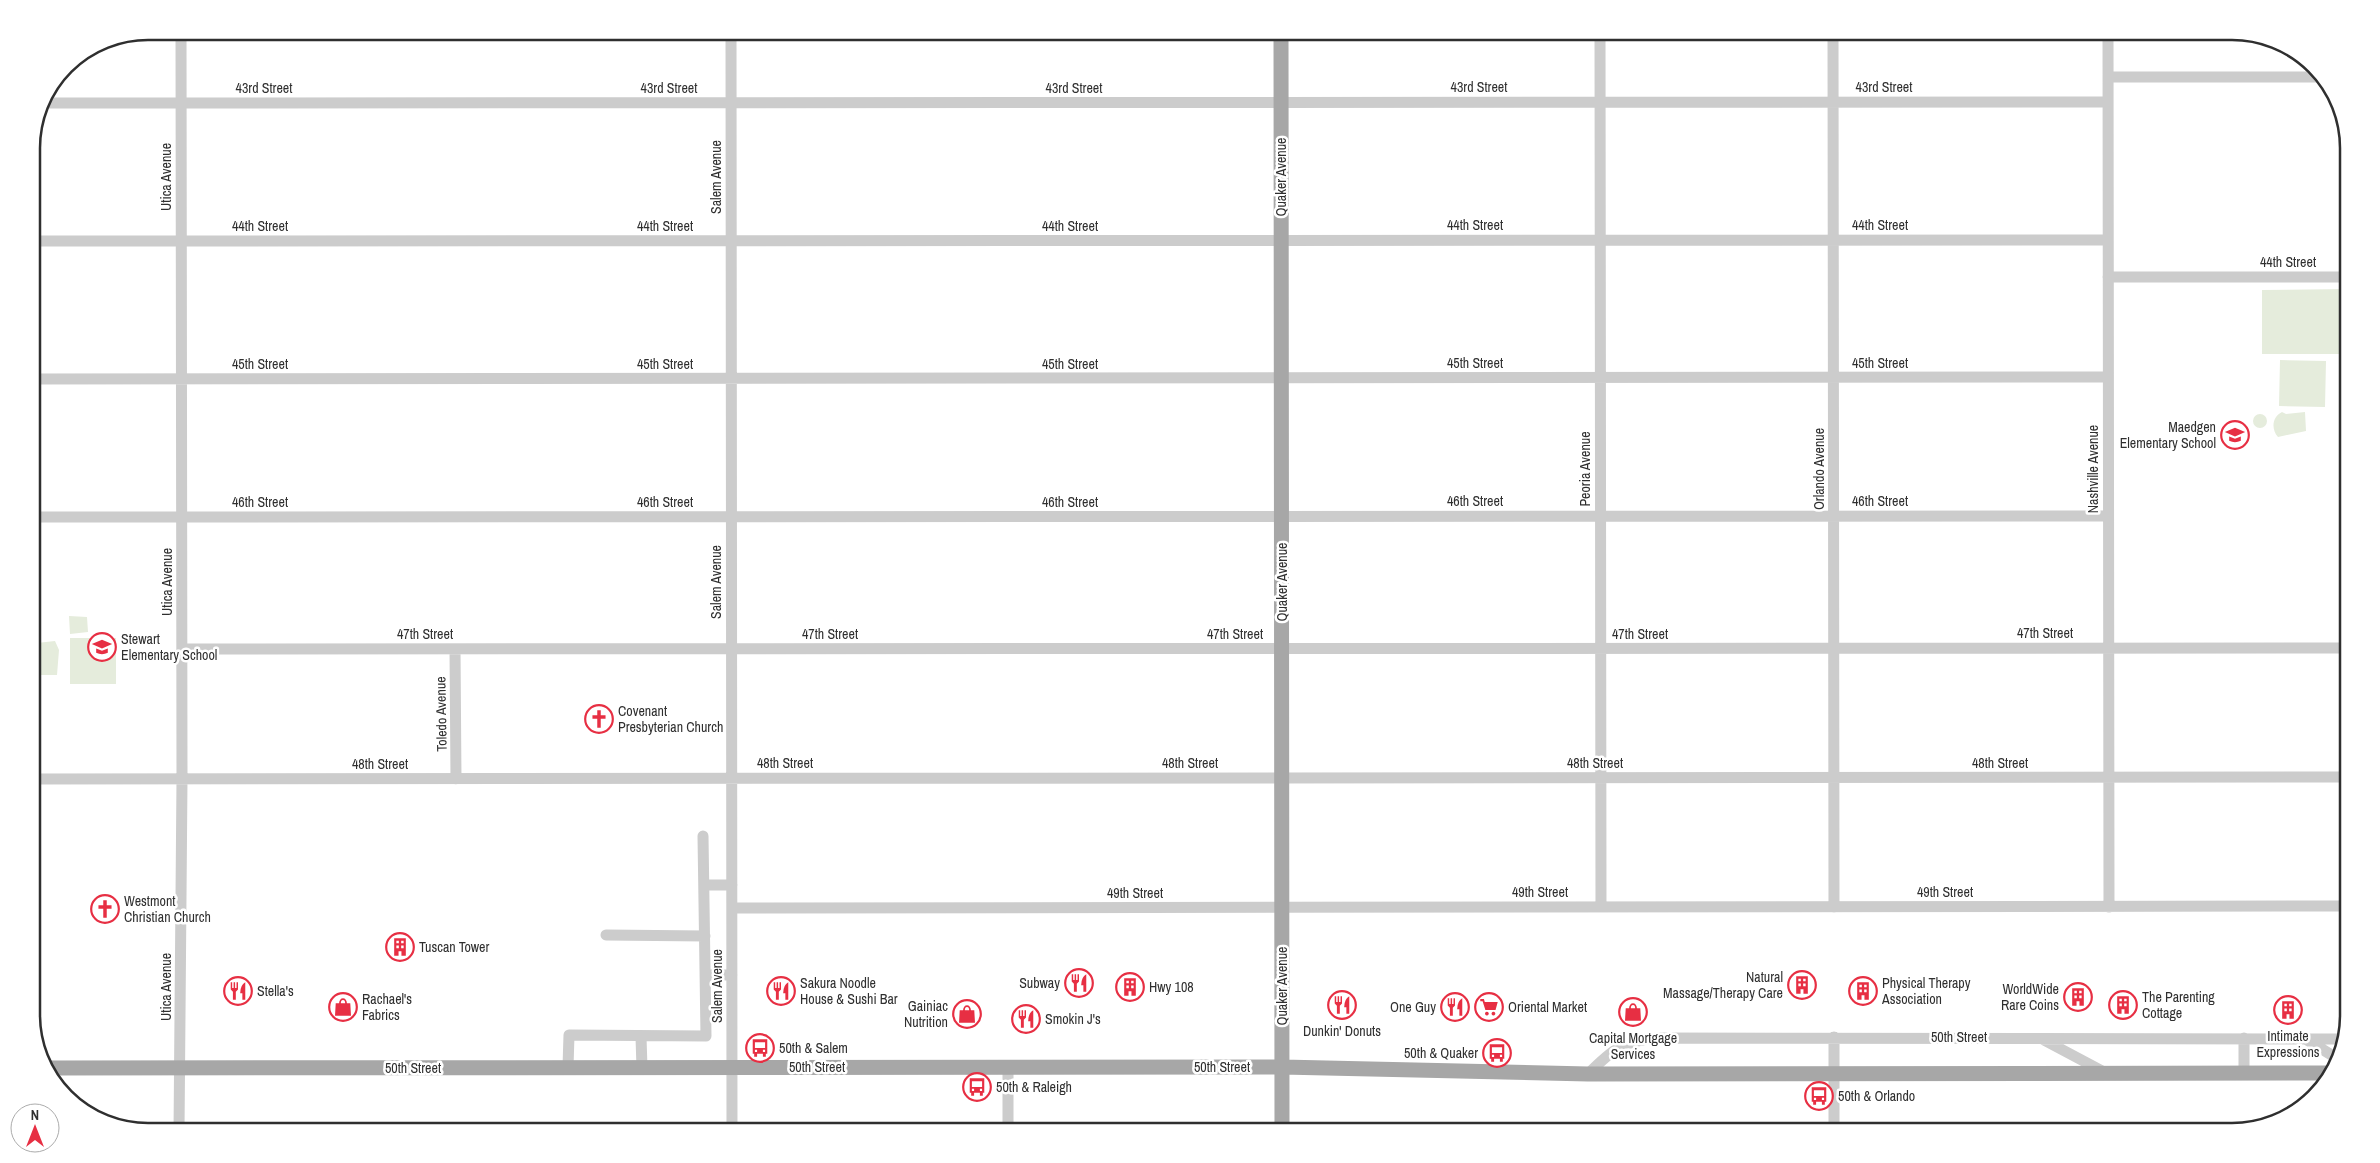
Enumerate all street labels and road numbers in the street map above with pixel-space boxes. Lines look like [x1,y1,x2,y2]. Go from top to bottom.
street label: 43rd Street [1451,78,1507,96]
street label: 43rd Street [1856,78,1912,96]
street label: 43rd Street [236,79,292,97]
street label: 43rd Street [641,79,697,97]
street label: 43rd Street [1046,79,1102,97]
street label: Quaker Avenue [1272,138,1290,216]
street label: Salem Avenue [707,140,725,214]
street label: Utica Avenue [157,143,175,211]
street label: 44th Street [1447,216,1503,234]
street label: 44th Street [1852,216,1908,234]
street label: 44th Street [232,217,288,235]
street label: 44th Street [637,217,693,235]
street label: 44th Street [1042,217,1098,235]
street label: 44th Street [2260,253,2316,271]
street label: 45th Street [1447,354,1503,372]
street label: 45th Street [1852,354,1908,372]
street label: 45th Street [232,355,288,373]
street label: 45th Street [637,355,693,373]
street label: 45th Street [1042,355,1098,373]
street label: Nashville Avenue [2084,425,2102,513]
street label: Orlando Avenue [1810,428,1828,510]
street label: Peoria Avenue [1576,431,1594,507]
street label: 46th Street [1447,492,1503,510]
street label: 46th Street [1852,492,1908,510]
street label: 46th Street [232,493,288,511]
street label: 46th Street [637,493,693,511]
street label: 46th Street [1042,493,1098,511]
street label: Quaker Avenue [1273,543,1291,621]
street label: Salem Avenue [707,545,725,619]
street label: Utica Avenue [158,548,176,616]
street label: 47th Street [2017,624,2073,642]
street label: 47th Street [397,625,453,643]
street label: 47th Street [802,625,858,643]
street label: 47th Street [1207,625,1263,643]
street label: 47th Street [1612,625,1668,643]
street label: Toledo Avenue [431,676,451,752]
street label: 48th Street [757,754,813,772]
street label: 48th Street [1162,754,1218,772]
street label: 48th Street [1567,754,1623,772]
street label: 48th Street [1972,754,2028,772]
street label: 48th Street [352,755,408,773]
street label: 49th Street [1512,883,1568,901]
street label: 49th Street [1917,883,1973,901]
street label: 49th Street [1107,884,1163,902]
street label: Quaker Avenue [1273,947,1291,1025]
street label: Salem Avenue [708,949,726,1023]
street label: Utica Avenue [157,953,175,1021]
street label: 50th Street [1931,1028,1987,1046]
street label: 50th Street [789,1058,845,1076]
street label: 50th Street [1194,1058,1250,1076]
street label: 50th Street [385,1059,441,1077]

